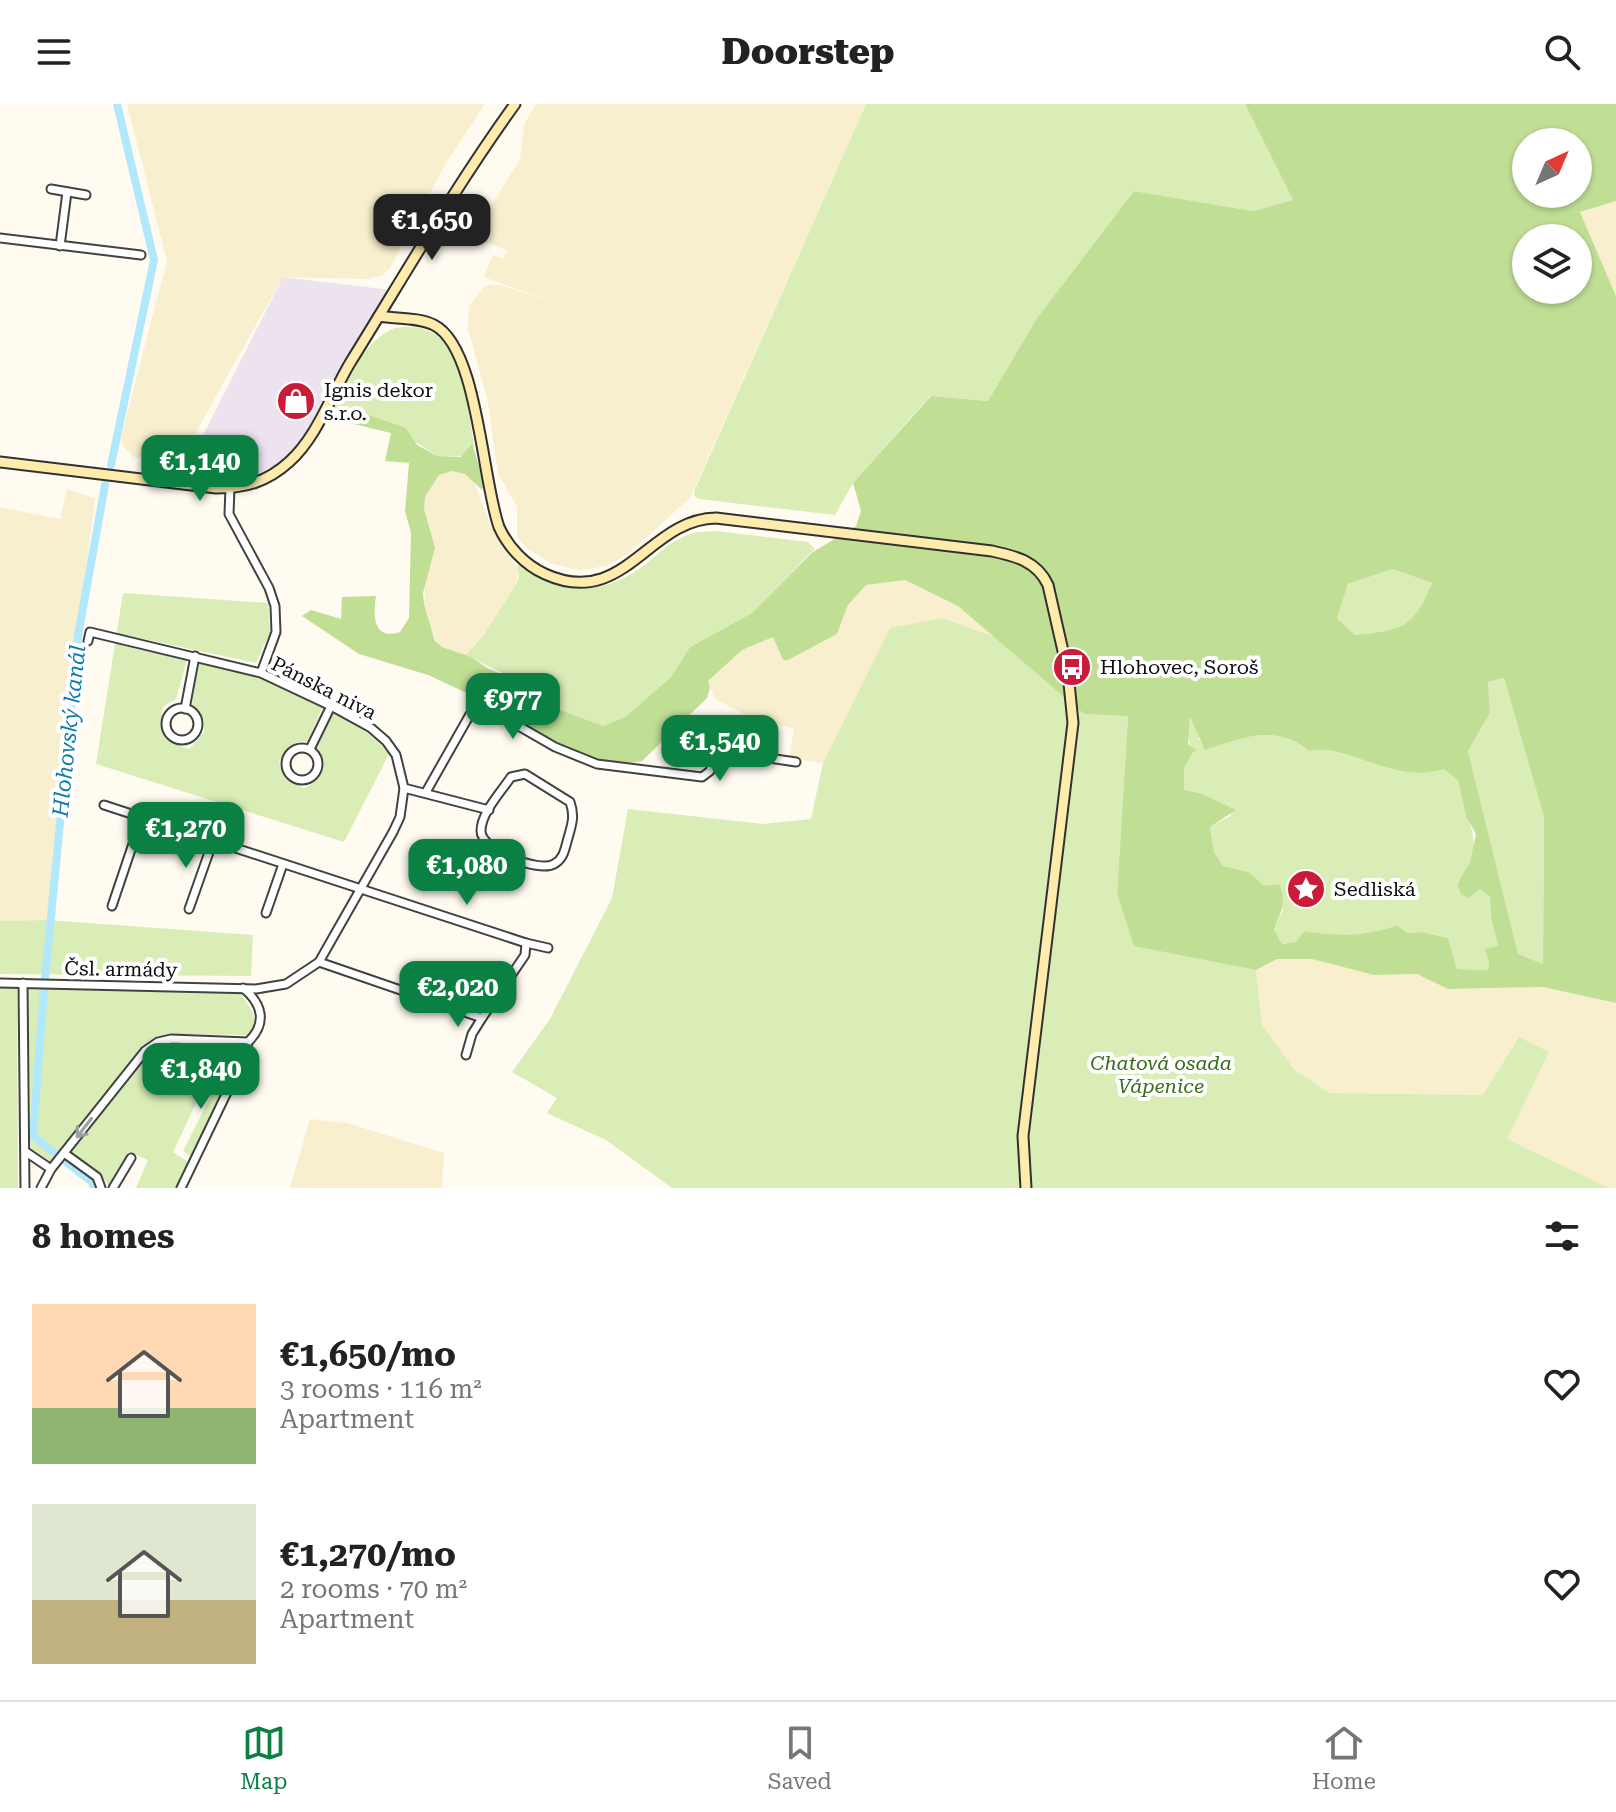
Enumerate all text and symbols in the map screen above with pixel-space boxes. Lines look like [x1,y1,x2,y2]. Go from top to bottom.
icon: menu [32,30,76,74]
icon: search [1540,30,1584,74]
text: Doorstep [721,31,895,73]
north arrow [1512,128,1592,208]
map controls [1512,128,1592,304]
pin: €1,650 [367,194,497,262]
text: €1,650 [391,205,473,235]
button: layers [1512,224,1592,304]
place label: Ignis dekor s.r.o. [324,378,433,425]
shop icon: Ignis dekor s.r.o. [275,380,317,422]
pin: €1,140 [135,435,265,503]
text: €1,140 [159,446,241,476]
water label: Hlohovský kanál [47,644,90,819]
bus stop icon: Hlohovec, Soroš [1051,646,1093,688]
street label: Pánska niva [267,651,381,725]
place label: Hlohovec, Soroš [1100,655,1259,679]
pin: €977 [466,673,560,741]
text: €977 [484,684,542,714]
pin: €1,540 [655,715,785,783]
text: €1,540 [679,726,761,756]
pin: €1,270 [121,802,251,870]
text: €1,270 [145,813,227,843]
pin: €1,080 [402,839,532,907]
text: €1,080 [426,850,508,880]
place icon: Sedliská [1285,868,1327,910]
place label: Sedliská [1334,877,1416,901]
street label: Čsl. armády [64,956,178,982]
pin: €2,020 [393,961,523,1029]
text: €2,020 [417,972,499,1002]
pin: €1,840 [136,1043,266,1111]
park label: Chatová osada Vápenice [1090,1051,1232,1098]
text: €1,840 [160,1054,242,1084]
one-way arrow [75,1117,93,1138]
icon: filters [1540,1214,1584,1258]
text: 8 homes [32,1216,175,1256]
text: €1,650/mo [280,1334,456,1374]
icon: home [96,1336,192,1432]
icon: heart [1540,1362,1584,1406]
text: 3 rooms · 116 m² [280,1374,482,1404]
text: Apartment [280,1404,414,1434]
text: €1,270/mo [280,1534,456,1574]
icon: home [96,1536,192,1632]
icon: heart [1540,1562,1584,1606]
text: 2 rooms · 70 m² [280,1574,467,1604]
text: Apartment [280,1604,414,1634]
tab: Map [240,1721,287,1794]
tab: Saved [768,1721,832,1794]
tab: Home [1312,1721,1376,1794]

